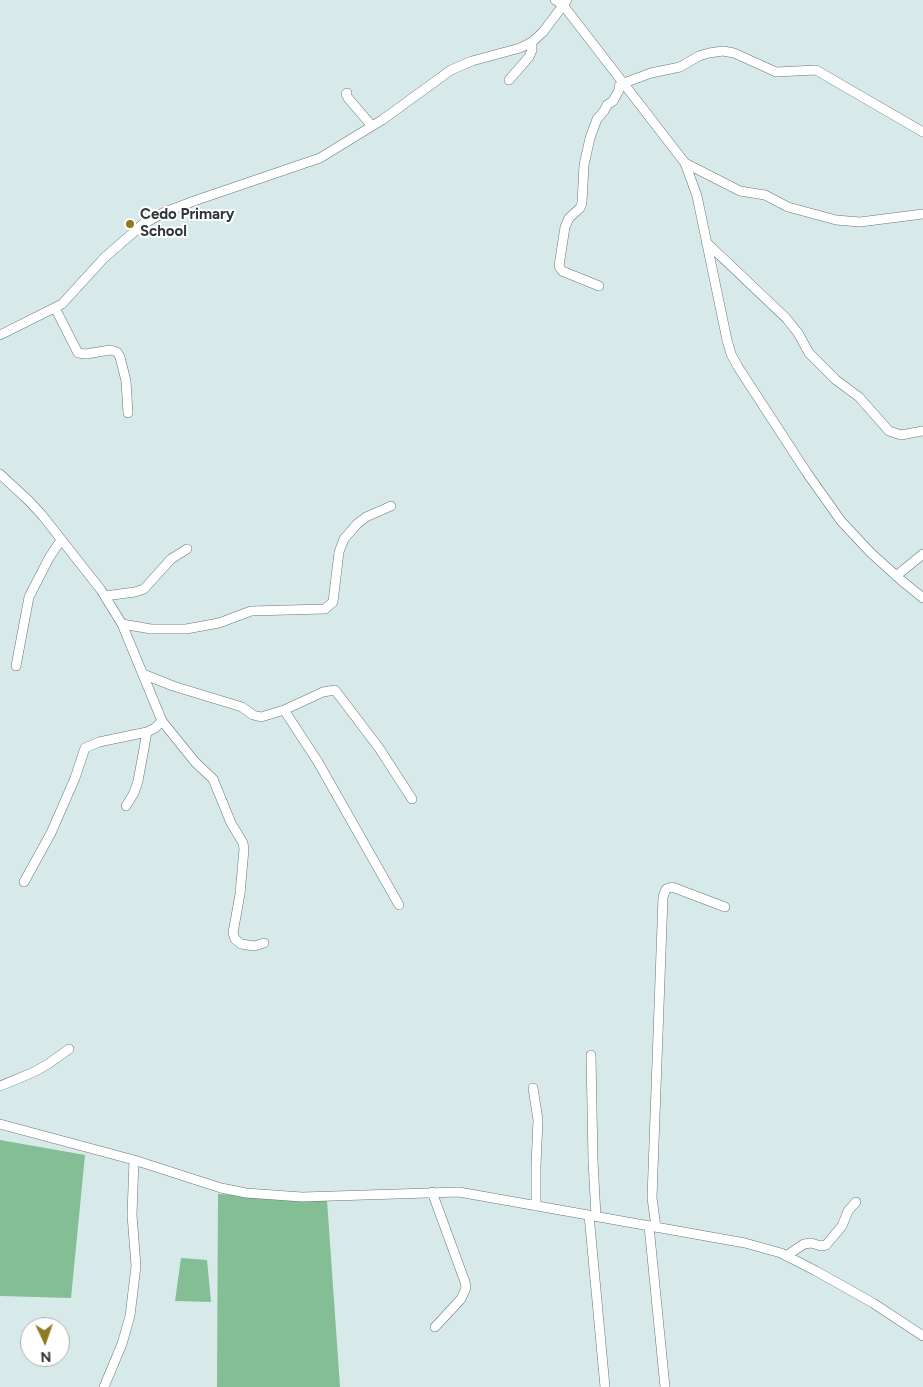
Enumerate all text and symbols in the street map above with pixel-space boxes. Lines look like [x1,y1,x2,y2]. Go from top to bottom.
place label: Cedo Primary School [140,206,234,241]
marker: Cedo Primary School [124,218,136,230]
north arrow [20,1317,70,1367]
text: N [40,1348,52,1365]

